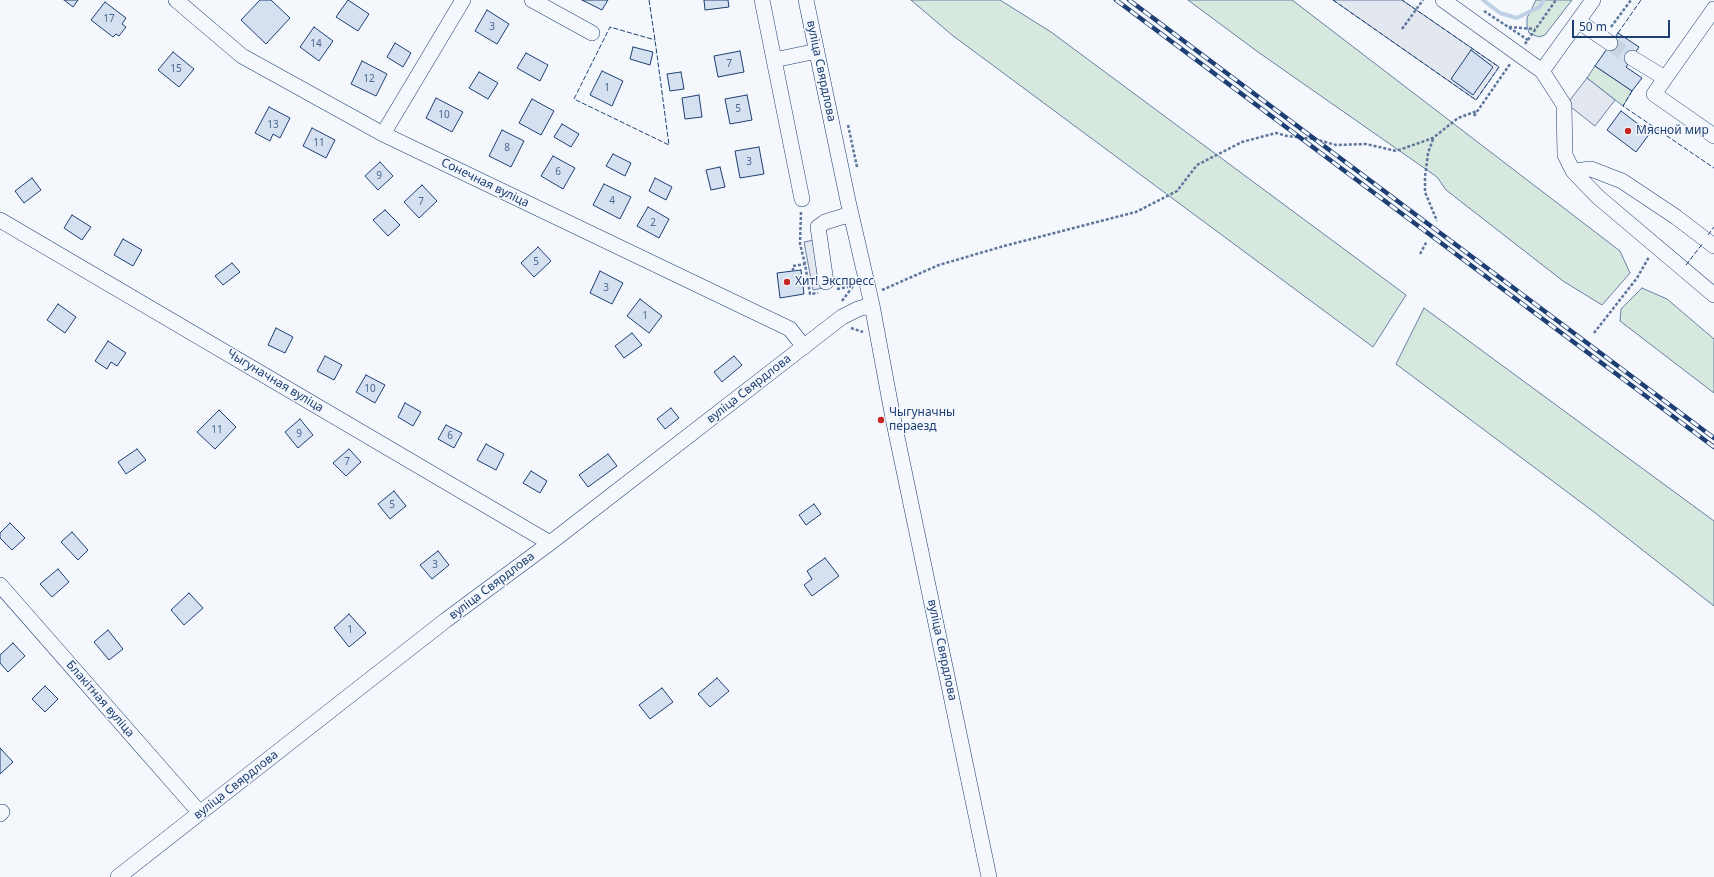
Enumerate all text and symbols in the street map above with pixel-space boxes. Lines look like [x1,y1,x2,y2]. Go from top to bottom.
scale bar [1574,12,1672,38]
house number: 17 [103,13,115,25]
text: 50 m [1579,18,1607,35]
street label: вуліца Свярдлова [803,19,839,123]
house number: 3 [489,21,495,33]
house number: 14 [310,38,322,50]
house number: 7 [726,58,732,70]
house number: 15 [170,63,182,75]
house number: 12 [363,73,375,85]
house number: 1 [604,82,610,94]
house number: 5 [735,103,741,115]
house number: 10 [438,109,450,121]
house number: 13 [267,119,279,131]
place label: Мясной мир [1636,124,1709,138]
marker: Мясной мир [1623,126,1633,136]
house number: 11 [313,137,325,149]
house number: 8 [504,142,510,154]
street label: Сонечная вуліца [439,155,531,211]
house number: 3 [746,156,752,168]
house number: 6 [555,166,561,178]
house number: 9 [376,170,382,182]
house number: 4 [609,195,615,207]
house number: 7 [418,196,424,208]
house number: 2 [650,217,656,229]
house number: 5 [533,256,539,268]
place label: Хит! Экспресс [795,275,874,289]
marker: Хит! Экспресс [782,277,792,287]
house number: 3 [603,282,609,294]
house number: 1 [642,310,648,322]
street label: Чыгуначная вуліца [224,346,326,416]
street label: вуліца Свярдлова [704,352,794,426]
house number: 10 [364,383,376,395]
place label: Чыгуначны пераезд [889,406,955,434]
marker: Чыгуначны пераезд [876,415,886,425]
house number: 11 [211,424,223,436]
house number: 9 [296,428,302,440]
house number: 6 [447,430,453,442]
house number: 7 [344,456,350,468]
house number: 5 [389,499,395,511]
street label: вуліца Свярдлова [446,549,538,623]
house number: 3 [432,559,438,571]
street label: вуліца Свярдлова [924,598,960,702]
house number: 1 [347,624,353,636]
street label: Блакітная вуліца [63,658,137,740]
street label: вуліца Свярдлова [191,748,281,822]

